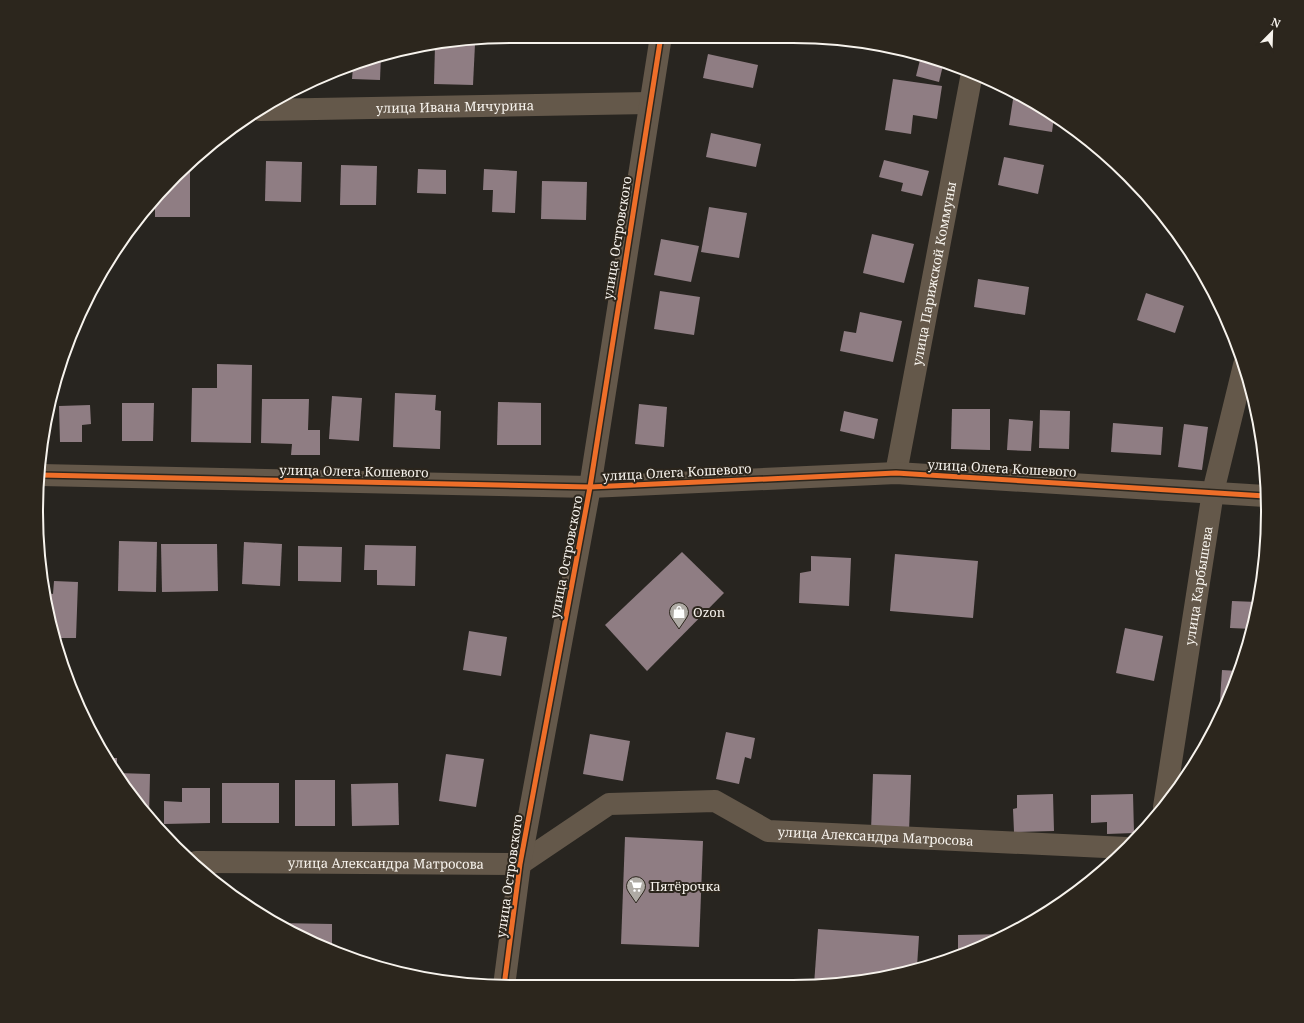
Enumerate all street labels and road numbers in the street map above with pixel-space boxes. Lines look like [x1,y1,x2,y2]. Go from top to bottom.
street label: улица Ивана Мичурина [376,96,534,117]
street label: улица Островского [598,175,636,301]
street label: улица Парижской Коммуны [908,179,960,367]
street label: улица Олега Кошевого [927,455,1077,481]
street label: улица Олега Кошевого [602,459,752,485]
street label: улица Олега Кошевого [279,461,429,481]
street label: улица Островского [545,494,587,620]
street label: улица Карбышева [1180,525,1217,647]
street label: улица Островского [491,813,527,939]
street label: улица Александра Матросова [777,822,974,850]
street label: улица Александра Матросова [288,854,484,873]

